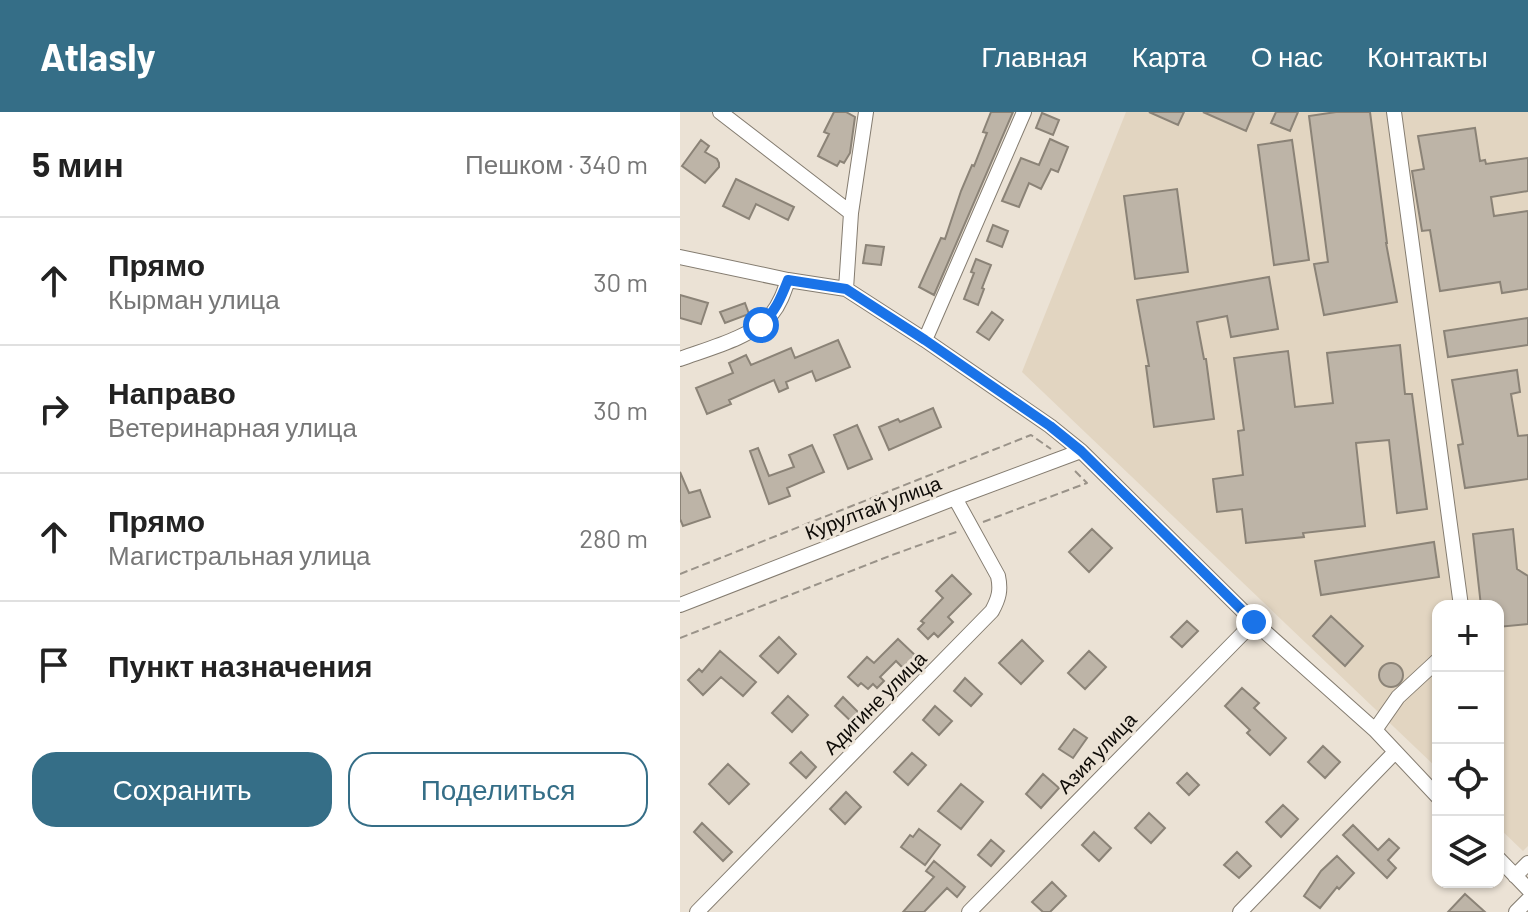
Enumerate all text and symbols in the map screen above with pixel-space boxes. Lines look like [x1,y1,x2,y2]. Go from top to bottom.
text: Atlasly [40,33,156,79]
text: Главная [981,39,1088,73]
text: Карта [1132,39,1207,73]
text: О нас [1251,39,1323,73]
text: Контакты [1367,39,1488,73]
text: 5 мин [32,143,124,184]
text: Пешком · 340 m [465,148,648,179]
text: Прямо [108,246,205,282]
icon: ahead [32,259,76,303]
text: 30 m [593,266,648,297]
text: Кырман улица [108,283,280,314]
route start [743,307,779,343]
text: Направо [108,374,236,410]
icon: right [32,387,76,431]
text: 30 m [593,394,648,425]
text: Ветеринарная улица [108,411,357,442]
street label: Курултай улица [801,470,945,544]
text: Прямо [108,502,205,538]
icon: ahead [32,515,76,559]
text: 280 m [579,522,648,553]
text: Магистральная улица [108,539,371,570]
map controls [1432,600,1504,888]
button: + [1432,600,1504,672]
route end [1236,604,1272,640]
icon: arrive [32,643,76,687]
street label: Адигине улица [818,645,931,759]
text: Пункт назначения [108,647,372,683]
button: − [1432,672,1504,744]
street label: Азия улица [1052,706,1141,798]
button: locate [1432,744,1504,816]
button: Сохранить [32,752,332,827]
button: Поделиться [348,752,648,827]
button: layers [1432,816,1504,888]

